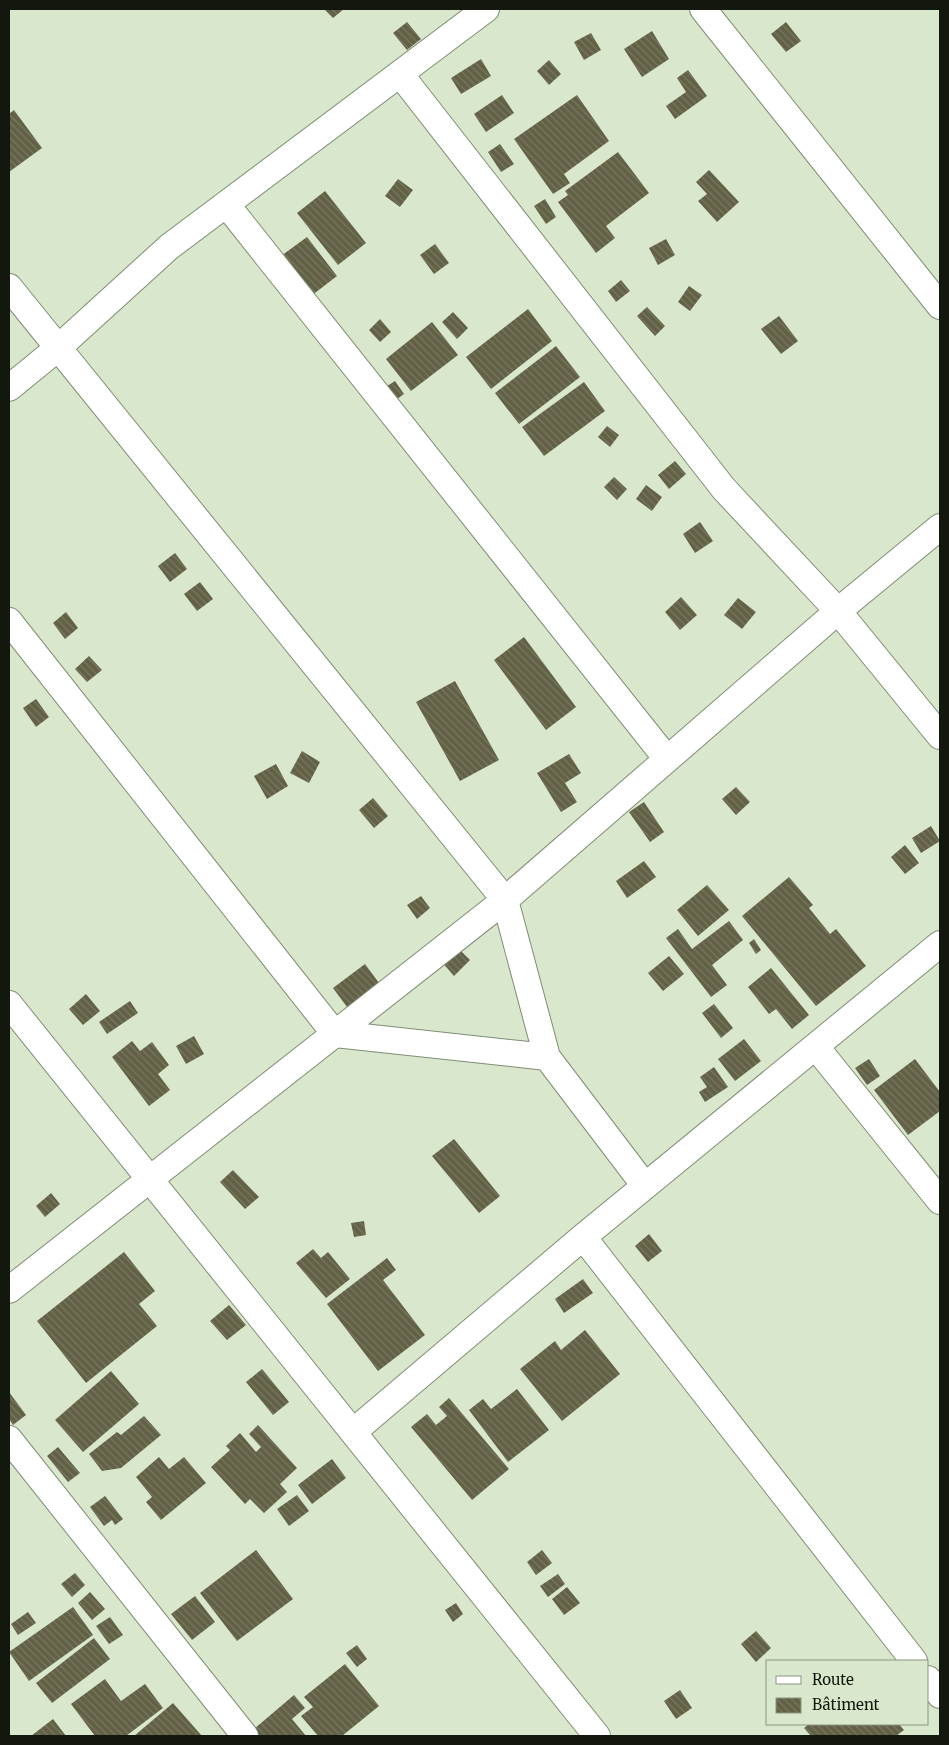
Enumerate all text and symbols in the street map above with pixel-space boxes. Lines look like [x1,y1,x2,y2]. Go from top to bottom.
legend [766,1660,929,1725]
text: Route [812,1670,854,1689]
text: Bâtiment [812,1695,880,1714]

